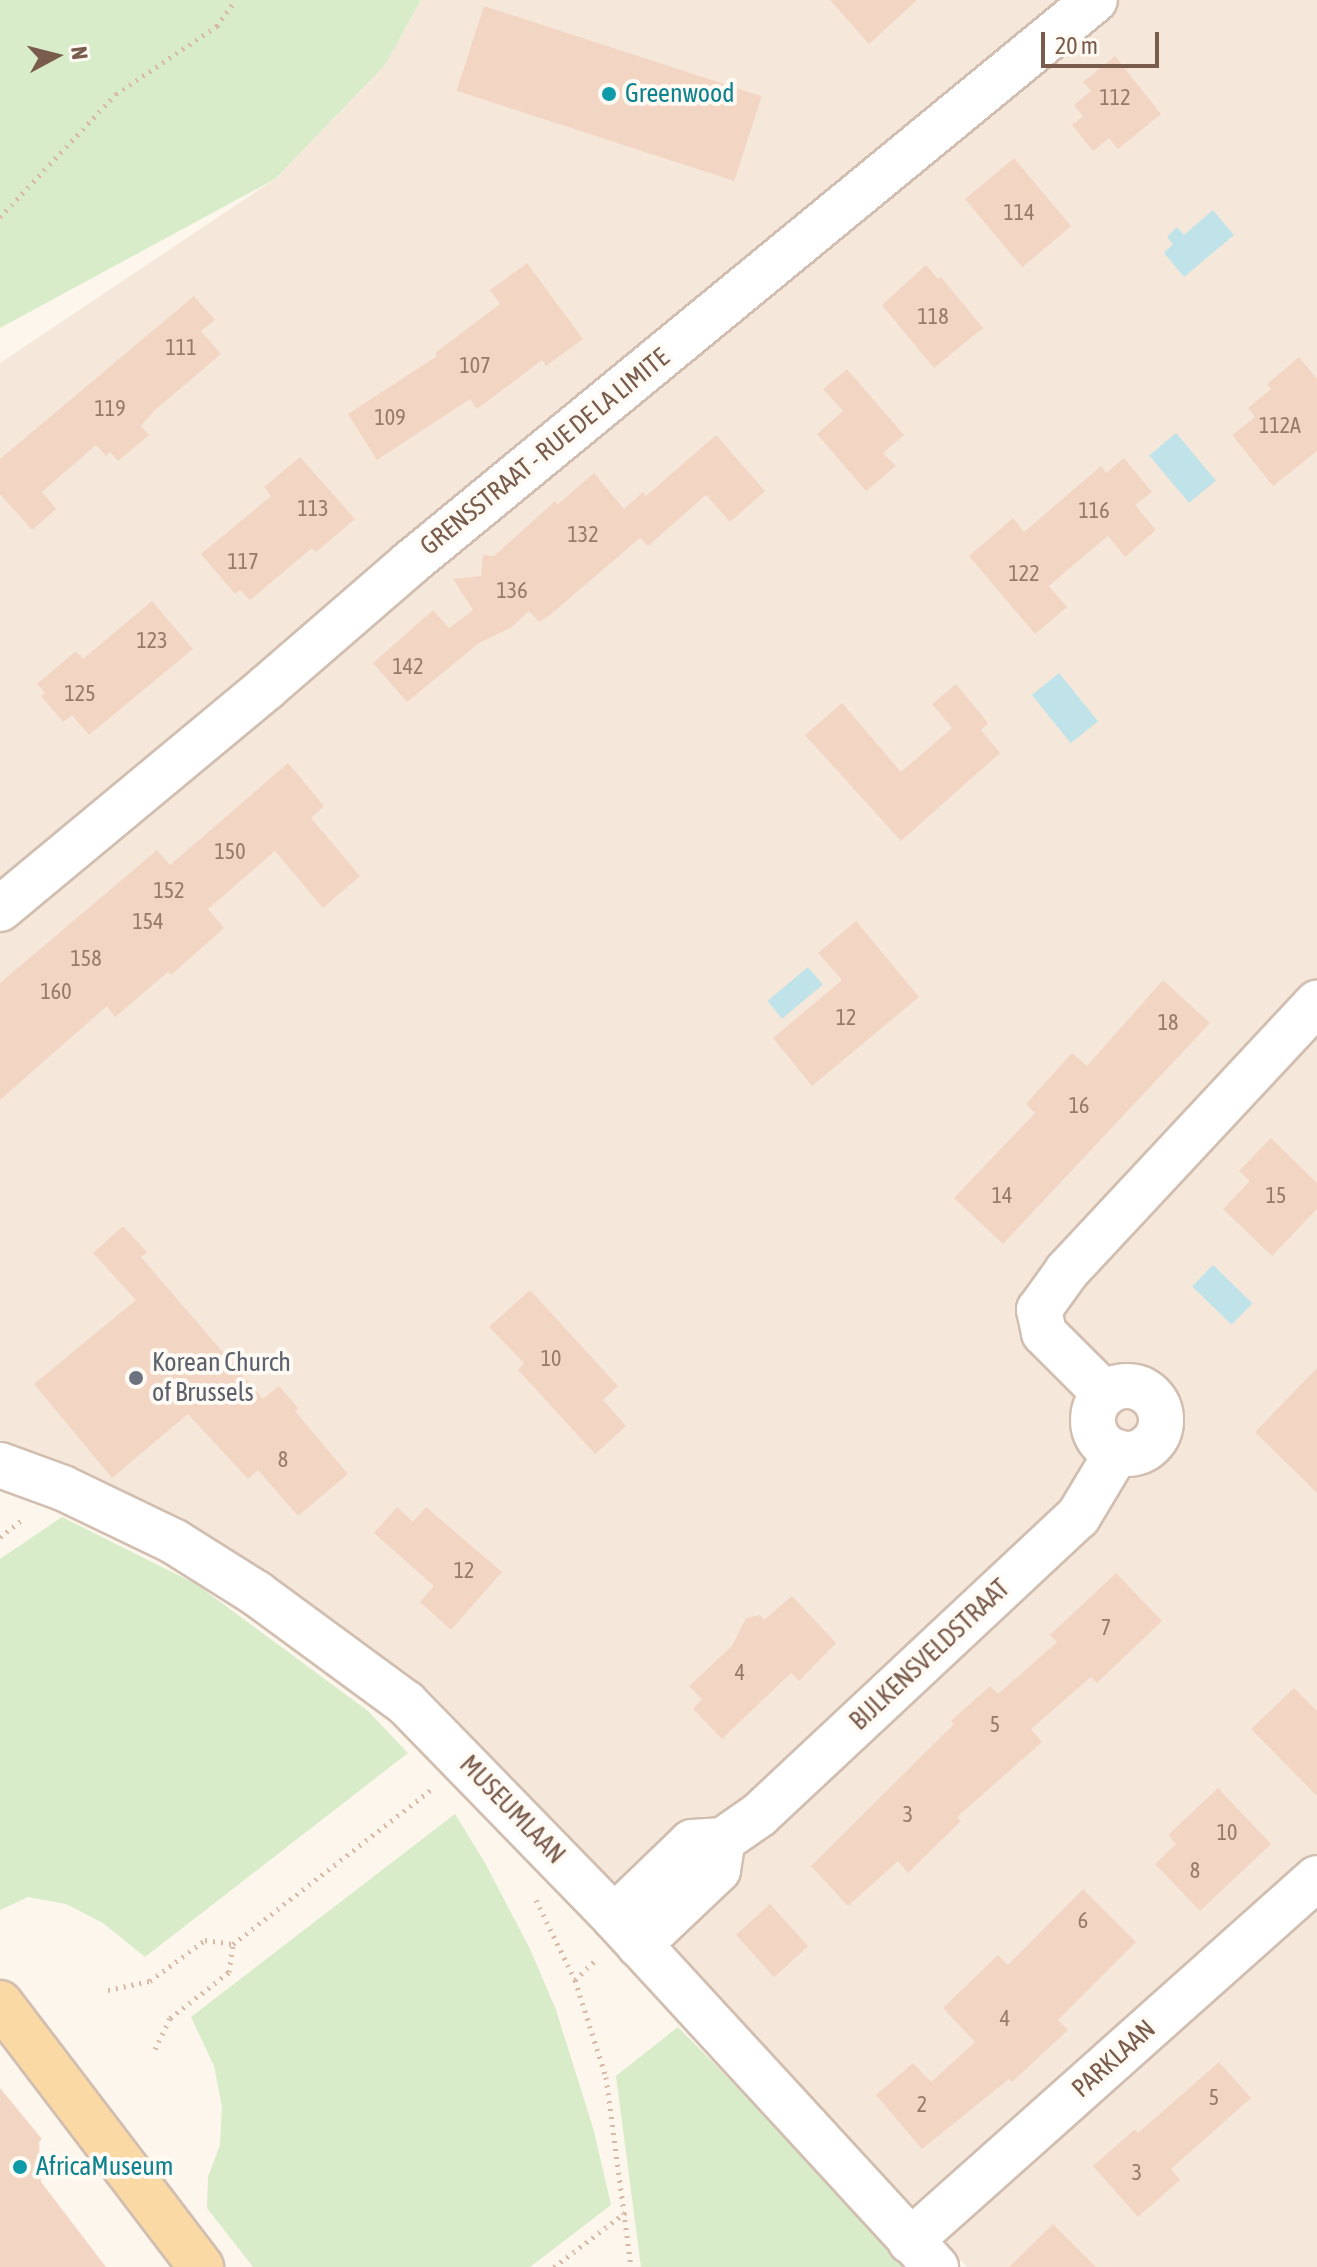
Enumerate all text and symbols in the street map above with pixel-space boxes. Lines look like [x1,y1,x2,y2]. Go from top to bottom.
north arrow [16,16,96,96]
scale bar [1045,16,1163,66]
text: 20 m [1055,32,1098,59]
text: N [66,45,94,61]
place label: Greenwood [625,78,735,110]
marker: Greenwood [600,85,618,103]
house number: 112 [1099,85,1131,111]
house number: 114 [1003,200,1035,226]
house number: 118 [917,304,949,330]
house number: 111 [165,335,197,361]
street label: GRENSSTRAAT - RUE DE LA LIMITE [414,342,676,562]
house number: 107 [459,353,491,379]
house number: 119 [94,396,126,422]
house number: 109 [374,405,406,431]
house number: 112A [1259,413,1301,439]
house number: 113 [297,496,329,522]
house number: 116 [1078,498,1110,524]
house number: 132 [567,522,599,548]
house number: 117 [227,549,259,575]
house number: 122 [1008,561,1040,587]
house number: 136 [496,578,528,604]
house number: 123 [136,628,168,654]
house number: 142 [392,654,424,680]
house number: 125 [64,681,96,707]
house number: 150 [214,839,246,865]
house number: 152 [153,878,185,904]
house number: 154 [132,909,164,935]
house number: 158 [70,946,102,972]
house number: 160 [40,979,72,1005]
house number: 12 [836,1005,856,1031]
house number: 18 [1158,1010,1178,1036]
house number: 16 [1069,1093,1089,1119]
house number: 14 [992,1183,1012,1209]
house number: 15 [1266,1183,1286,1209]
house number: 10 [541,1346,561,1372]
place label: Korean Church of Brussels [152,1347,291,1408]
marker: Korean Church of Brussels [127,1369,145,1387]
house number: 8 [278,1447,288,1473]
house number: 12 [454,1558,474,1584]
street label: BIJLKENSVELDSTRAAT [844,1573,1016,1737]
house number: 7 [1101,1615,1111,1641]
house number: 4 [735,1660,745,1686]
house number: 5 [990,1712,1000,1738]
street label: MUSEUMLAAN [453,1749,571,1871]
house number: 3 [903,1802,913,1828]
house number: 10 [1217,1820,1237,1846]
house number: 8 [1190,1858,1200,1884]
house number: 6 [1078,1908,1088,1934]
house number: 4 [1000,2006,1010,2032]
street label: PARKLAAN [1066,2014,1162,2104]
house number: 5 [1209,2085,1219,2111]
house number: 2 [917,2092,927,2118]
place label: AfricaMuseum [36,2151,174,2183]
marker: AfricaMuseum [11,2158,29,2176]
house number: 3 [1132,2160,1142,2186]

